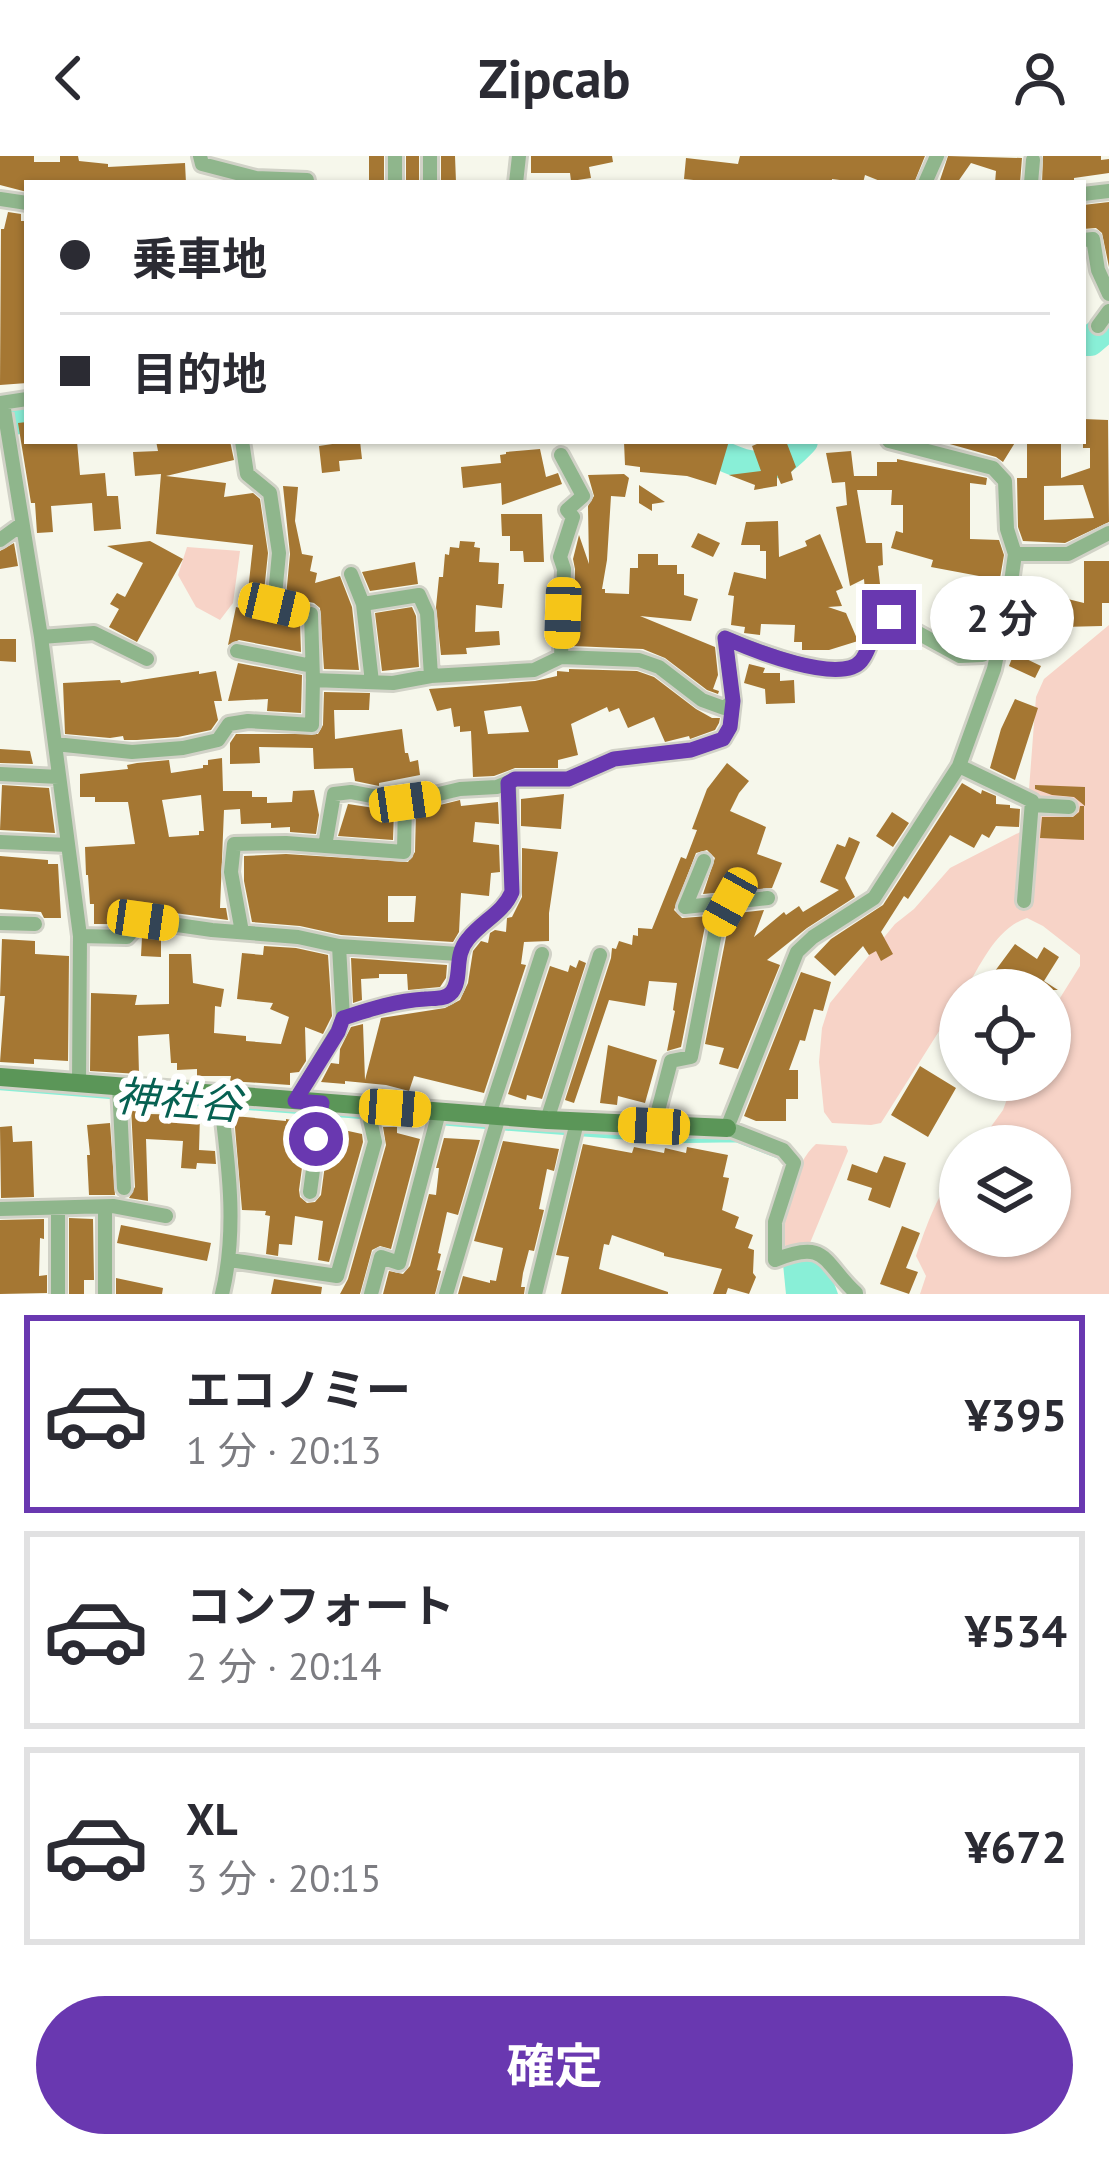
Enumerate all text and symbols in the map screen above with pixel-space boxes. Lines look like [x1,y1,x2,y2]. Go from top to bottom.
text: Zipcab [479,43,630,113]
icon: back [36,45,102,111]
icon: person [1007,45,1073,111]
text: 乗車地 [132,229,267,287]
text: 目的地 [132,344,267,402]
callout: 2 分 [931,575,1075,659]
car [544,576,582,650]
car [235,579,313,631]
route end [862,590,916,644]
text: 2 分 [967,592,1037,643]
car [367,779,443,825]
car [697,862,763,942]
car [105,897,181,943]
map controls [939,969,1071,1257]
button: locate [939,969,1071,1101]
water label: 神社谷 [114,1068,247,1132]
car [358,1088,432,1128]
car [617,1106,691,1146]
route start [289,1112,343,1166]
button: layers [939,1125,1071,1257]
icon: car [42,1360,150,1468]
text: エコノミー [186,1360,411,1418]
text: ¥395 [965,1385,1067,1443]
text: 1 分 · 20:13 [186,1424,381,1475]
icon: car [42,1576,150,1684]
text: コンフォート [186,1576,455,1634]
text: ¥534 [965,1601,1067,1659]
text: 2 分 · 20:14 [186,1640,381,1691]
text: XL [186,1789,238,1847]
icon: car [42,1792,150,1900]
text: ¥672 [965,1817,1067,1875]
text: 3 分 · 20:15 [186,1852,381,1903]
button: 確定 [36,1996,1073,2134]

